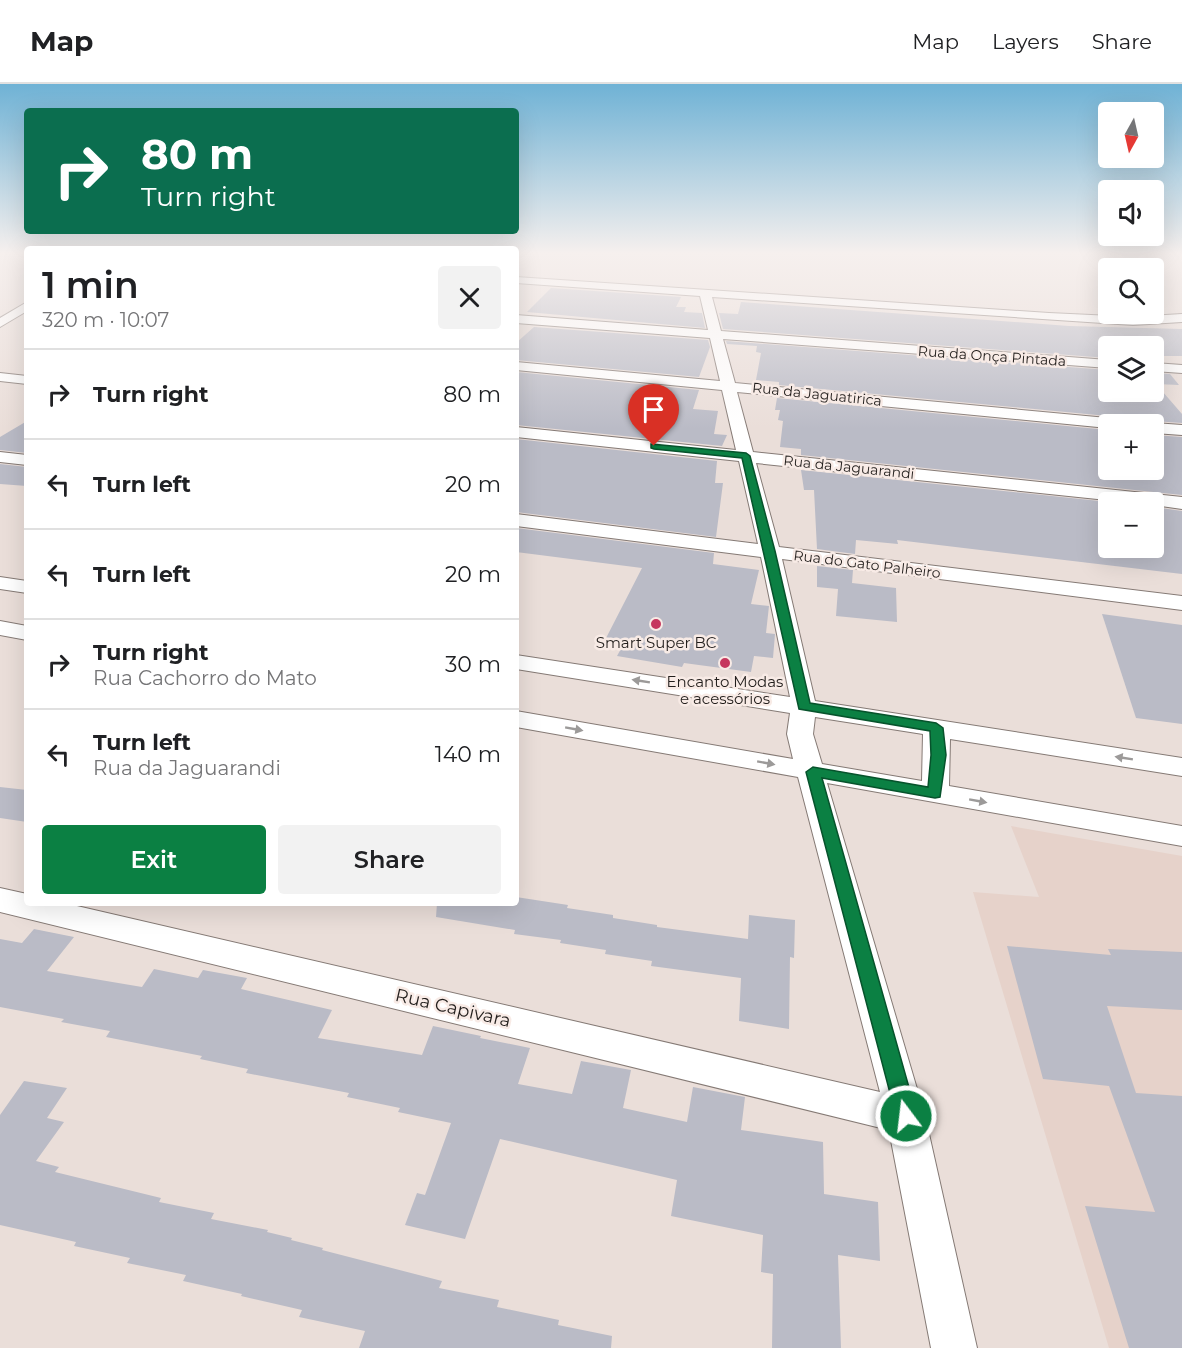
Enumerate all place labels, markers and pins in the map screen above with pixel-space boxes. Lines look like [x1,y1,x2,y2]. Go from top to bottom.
pin [628,384,679,446]
marker: Smart Super BC [649,617,663,631]
place label: Smart Super BC [596,633,717,652]
marker: Encanto Modas e acessórios [718,656,732,670]
place label: Encanto Modas e acessórios [667,672,783,708]

